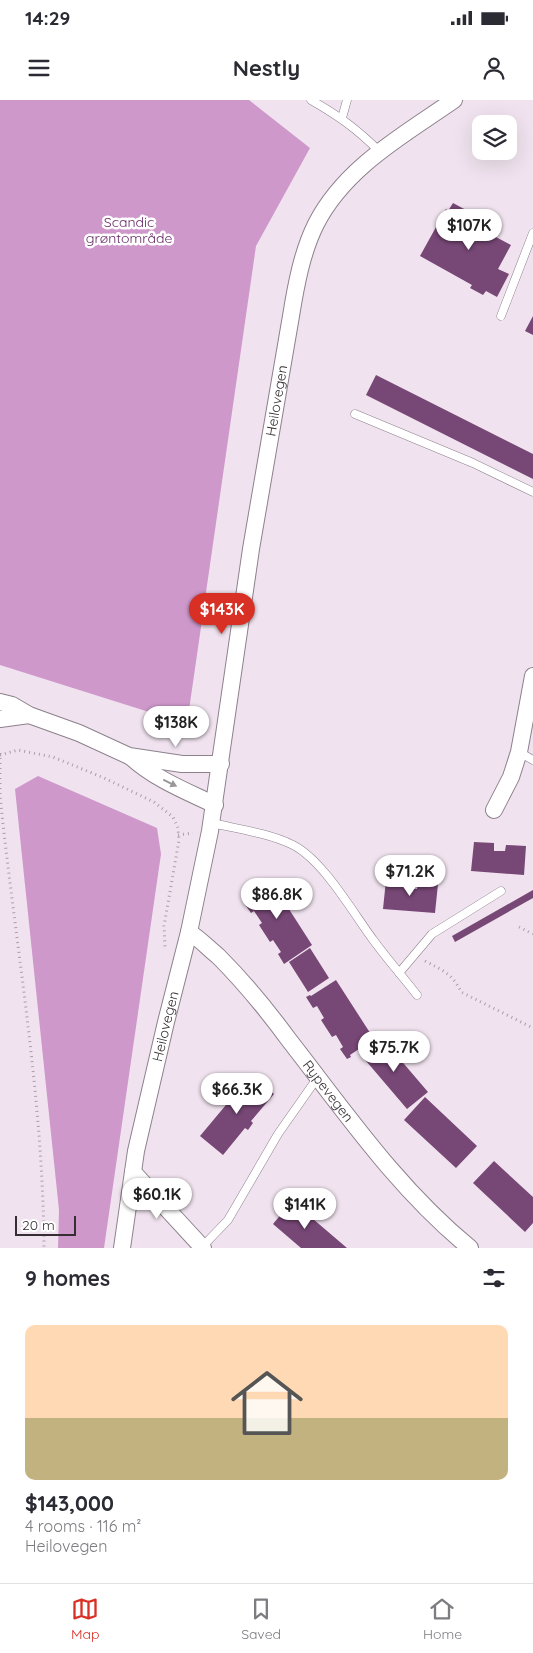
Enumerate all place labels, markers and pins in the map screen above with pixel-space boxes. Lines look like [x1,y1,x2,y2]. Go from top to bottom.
pin: $107K [434,208,504,251]
pin: $143K [187,592,257,635]
pin: $138K [141,706,211,748]
pin: $71.2K [369,854,451,897]
pin: $86.8K [236,878,318,920]
pin: $75.7K [353,1030,435,1073]
pin: $66.3K [196,1072,278,1115]
pin: $60.1K [116,1178,198,1220]
pin: $141K [270,1188,340,1230]

